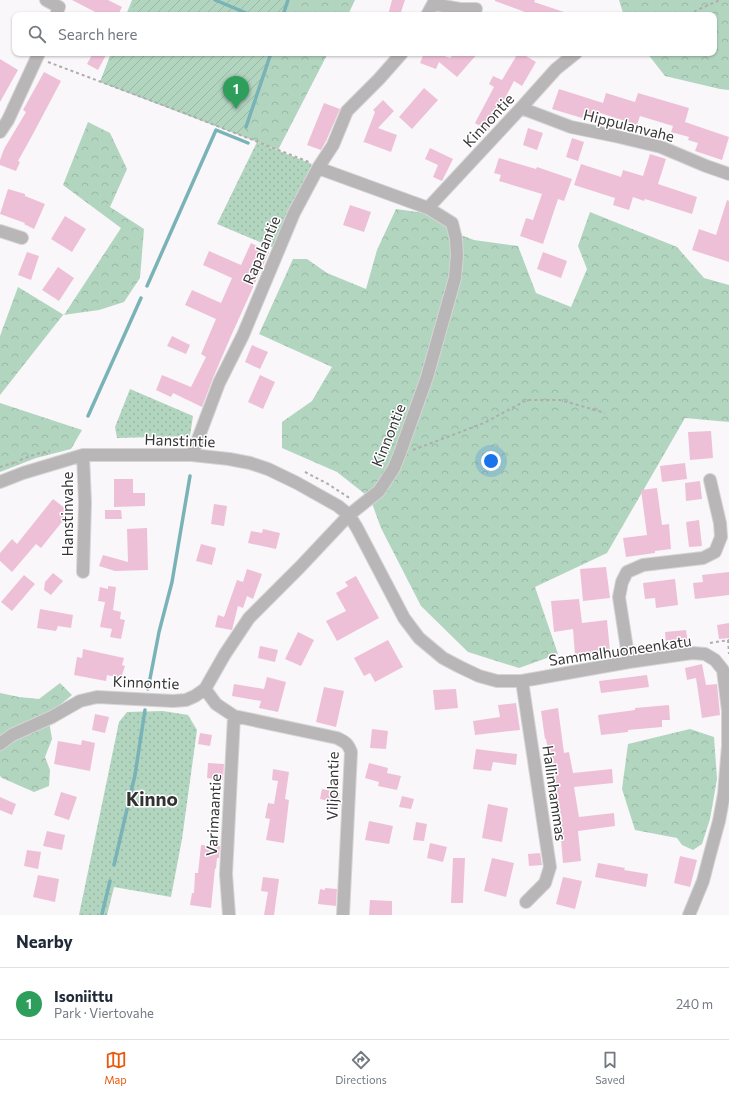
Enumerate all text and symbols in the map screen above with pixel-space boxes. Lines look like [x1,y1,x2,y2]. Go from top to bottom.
search box [12,12,717,56]
icon: search [26,23,48,45]
text: Search here [58,25,137,43]
pin: 1 [223,76,249,109]
street label: Kinnontie [459,89,517,150]
street label: Hippulanvahe [582,105,676,145]
street label: Rapalantie [239,213,284,287]
street label: Kinnontie [367,401,409,469]
street label: Hanstintie [144,430,216,450]
your location [481,451,501,471]
street label: Hanstinvahe [58,472,76,556]
street label: Sammalhuoneenkatu [547,631,693,669]
street label: Kinnontie [112,672,180,692]
street label: Hallinhammas [539,744,571,842]
street label: Viljolantie [322,751,342,821]
street label: Varimaantie [202,773,224,857]
district label: Kinno [126,787,178,810]
text: Nearby [16,931,73,952]
text: Isoniittu [54,987,113,1005]
text: 1 [26,996,32,1012]
text: 240 m [676,996,713,1012]
text: Park · Viertovahe [54,1005,154,1021]
tab: Map [104,1049,127,1086]
tab: Directions [335,1049,387,1086]
tab: Saved [595,1049,625,1086]

